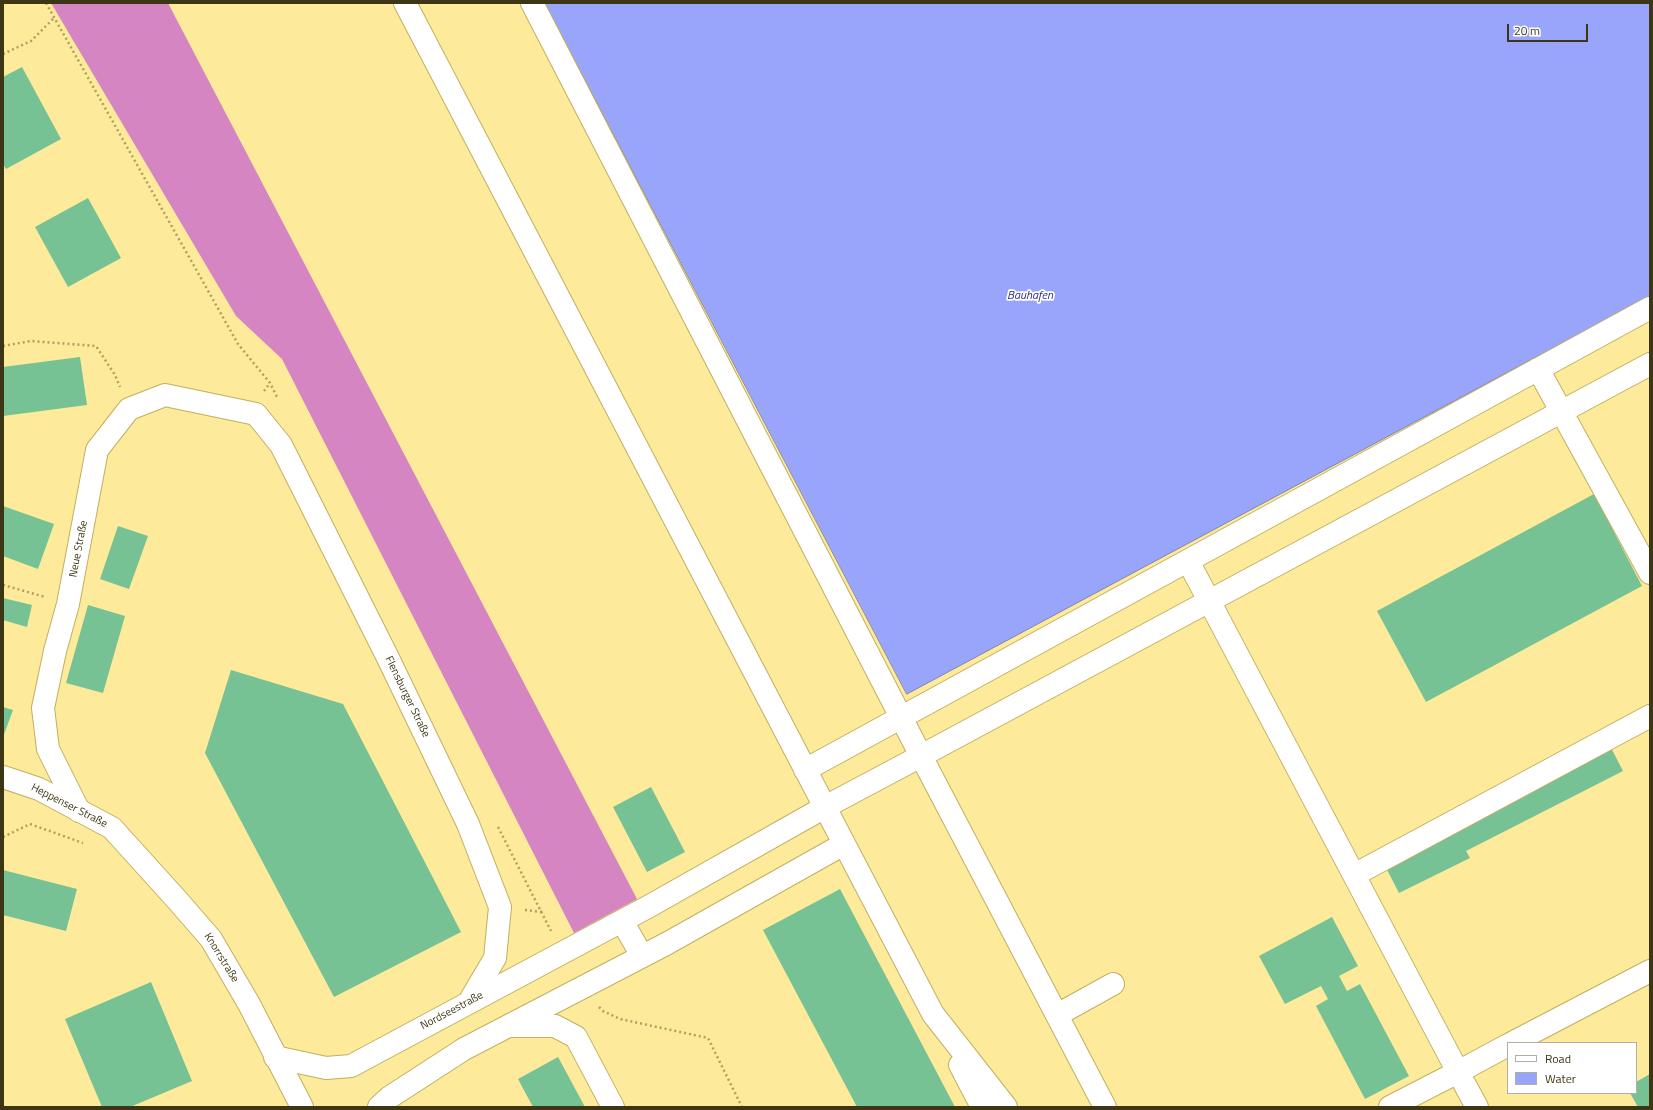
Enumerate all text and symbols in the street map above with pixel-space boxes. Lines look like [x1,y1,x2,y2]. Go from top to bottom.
scale bar [1509,16,1590,42]
text: 20 m [1514,21,1540,40]
water label: Bauhafen [1007,289,1053,303]
street label: Neue Straße [67,519,91,579]
street label: Flensburger Straße [382,654,432,740]
street label: Heppenser Straße [29,781,109,831]
street label: Knorrstraße [201,931,241,985]
street label: Nordseestraße [418,989,486,1033]
legend [1507,1042,1637,1094]
text: Road [1545,1049,1571,1068]
text: Water [1545,1069,1576,1088]

